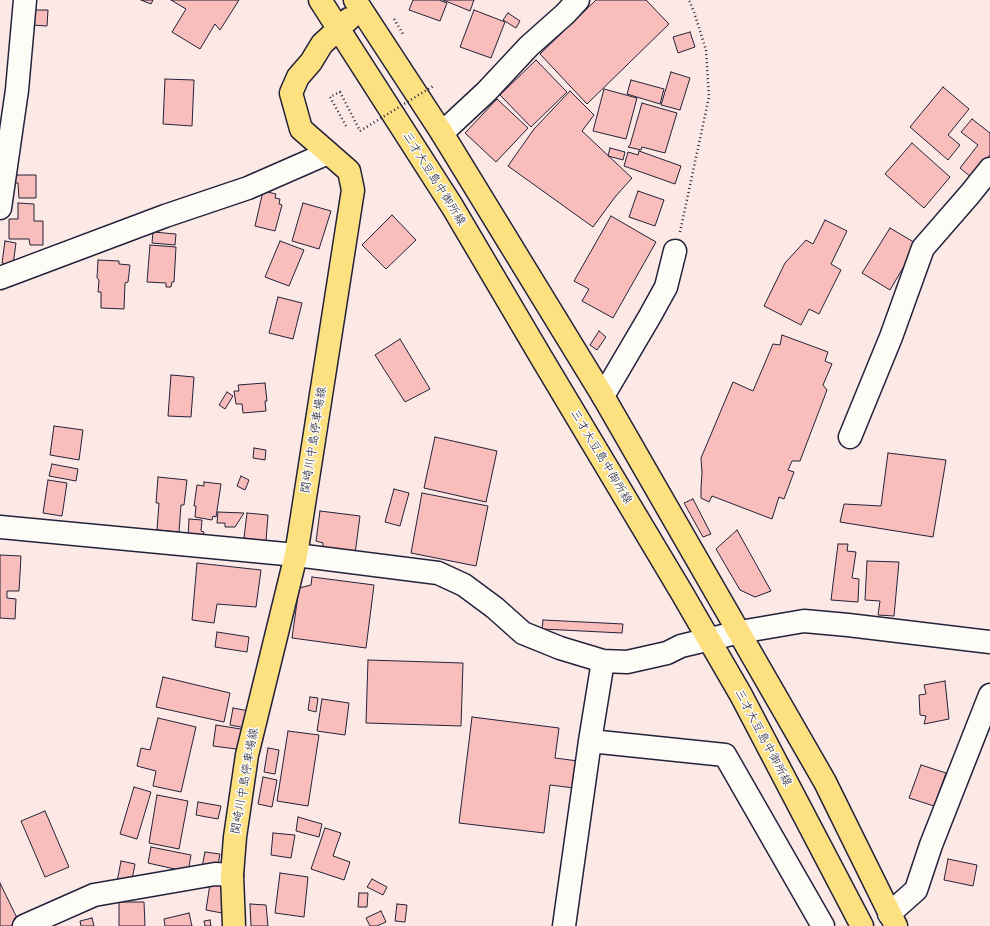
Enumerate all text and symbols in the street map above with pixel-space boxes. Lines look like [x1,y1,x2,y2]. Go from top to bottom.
street label: 三才大豆島中御所線 [399,129,469,229]
street label: 関崎川中島停車場線 [298,386,330,494]
street label: 三才大豆島中御所線 [567,407,635,507]
street label: 三才大豆島中御所線 [731,687,795,789]
street label: 関崎川中島停車場線 [229,727,261,835]

